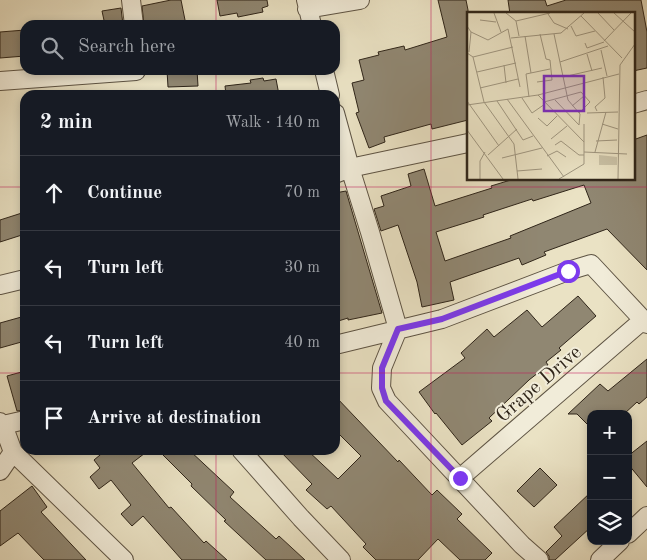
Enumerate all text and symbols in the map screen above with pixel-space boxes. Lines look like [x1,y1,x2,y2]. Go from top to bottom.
inset map [467,12,634,180]
search box [20,20,340,75]
icon: search [38,34,66,62]
text: Search here [78,38,175,57]
text: 2 min [40,112,93,133]
text: Walk · 140 m [225,115,320,131]
icon: ahead [40,179,68,207]
text: Continue [87,184,162,203]
text: 70 m [284,185,320,201]
icon: left [40,254,68,282]
text: Turn left [87,259,164,278]
text: 30 m [284,260,320,276]
route start [557,260,580,283]
icon: left [40,329,68,357]
text: Turn left [87,334,164,353]
text: 40 m [284,335,320,351]
street label: Grape Drive [493,342,586,427]
icon: arrive [40,404,68,432]
text: Arrive at destination [87,409,261,428]
map controls [587,410,632,545]
button: + [587,410,632,455]
button: − [587,455,632,500]
route end [449,467,472,490]
button: layers [587,500,632,545]

